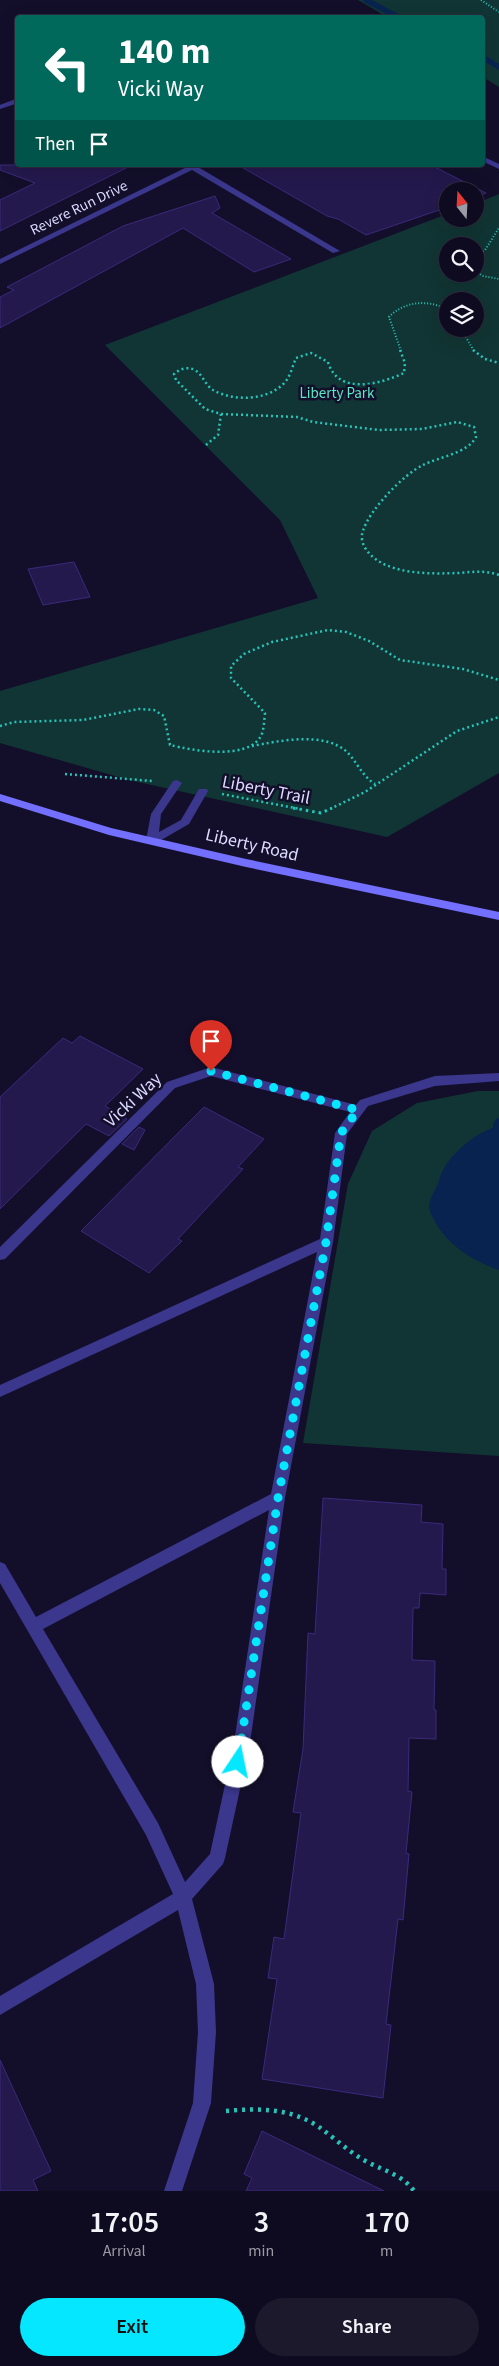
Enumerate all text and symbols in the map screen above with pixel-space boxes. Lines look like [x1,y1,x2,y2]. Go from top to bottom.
text: 140 m [118,27,210,77]
icon: left [35,35,100,100]
text: Vicki Way [118,73,204,105]
icon: arrive [85,130,113,158]
text: Then [35,131,75,158]
street label: Revere Run Drive [27,175,131,241]
north arrow [439,182,484,228]
map controls [439,182,484,337]
button: search [439,237,484,282]
button: layers [439,292,484,337]
park label: Liberty Park [299,383,375,404]
street label: Liberty Trail [220,769,312,811]
street label: Liberty Road [203,822,301,868]
pin [190,1020,232,1071]
icon: arrive [197,1027,225,1055]
street label: Vicki Way [99,1067,168,1133]
position arrow [211,1735,263,1787]
text: 17:05 [89,2201,159,2244]
text: 3 [254,2201,269,2244]
text: 170 [364,2201,410,2244]
text: Arrival [103,2240,146,2262]
text: min [248,2240,274,2262]
text: m [380,2240,393,2262]
button: Exit [20,2298,245,2356]
button: Share [255,2298,479,2356]

